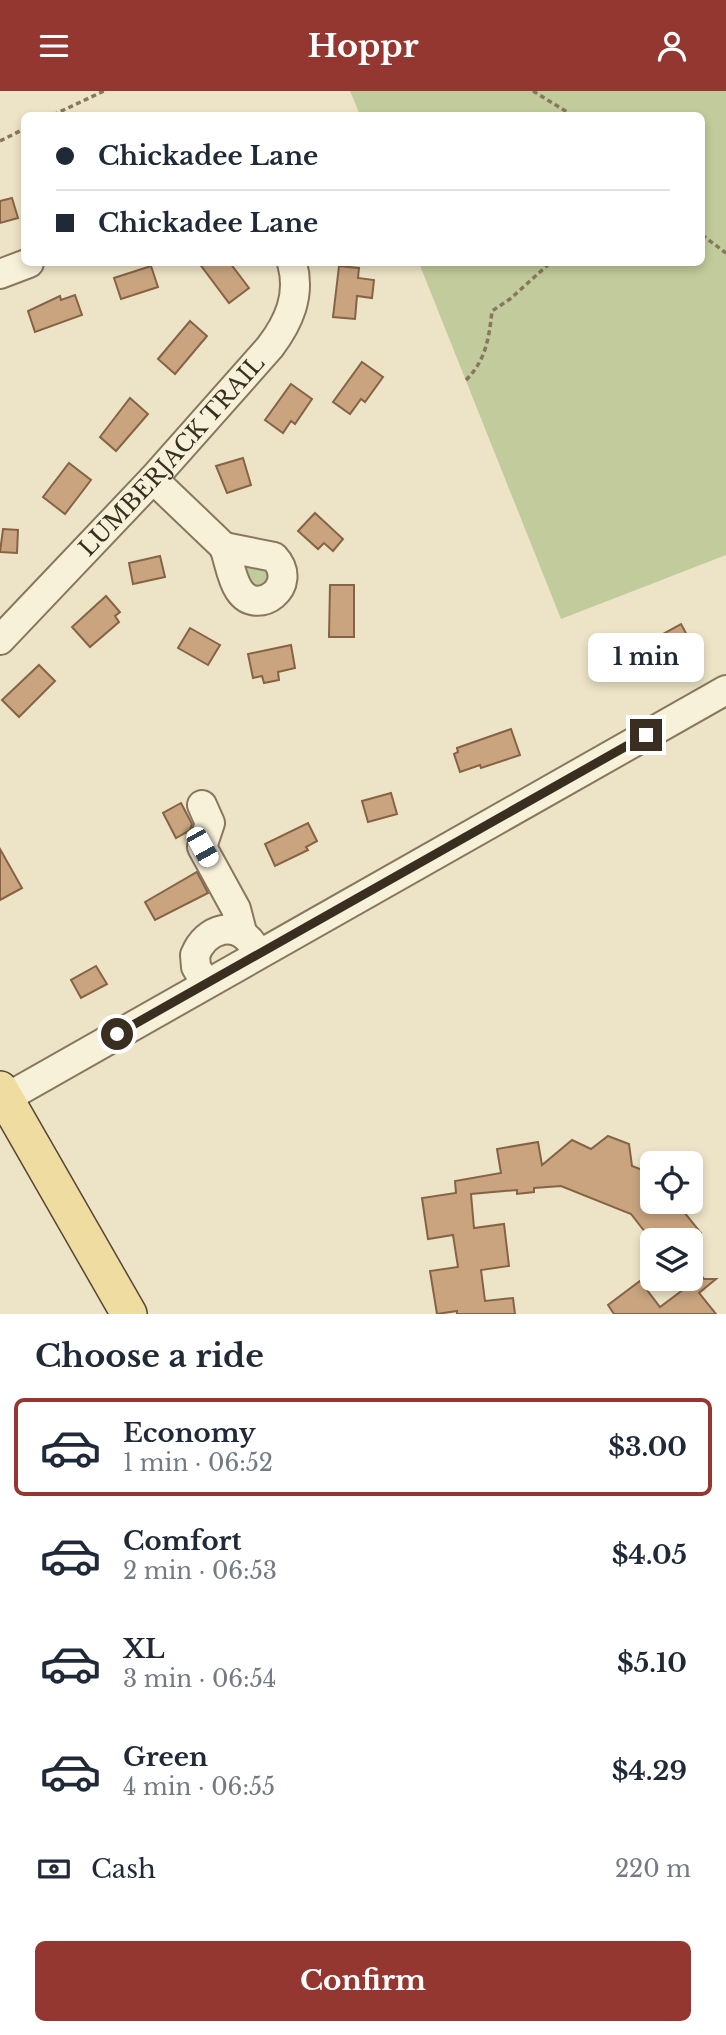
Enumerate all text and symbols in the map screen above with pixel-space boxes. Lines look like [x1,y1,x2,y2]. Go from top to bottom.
text: Hoppr [307,26,419,66]
icon: menu [35,27,73,65]
icon: person [653,27,691,65]
text: Chickadee Lane [98,140,318,172]
text: Chickadee Lane [98,207,318,239]
street label: LUMBERJACK TRAIL [73,349,270,562]
callout: 1 min [588,633,704,683]
text: 1 min [613,643,679,671]
route end [630,719,662,751]
car [183,824,222,870]
route start [101,1018,133,1050]
map controls [640,1151,703,1291]
button: locate [640,1151,703,1214]
button: layers [640,1228,703,1291]
text: Choose a ride [35,1336,264,1376]
icon: car [39,1416,102,1479]
text: Economy [123,1417,256,1449]
text: $3.00 [608,1431,687,1463]
text: 1 min · 06:52 [123,1449,273,1477]
icon: car [39,1524,102,1587]
text: Comfort [123,1525,241,1557]
text: $4.05 [612,1539,687,1571]
text: 2 min · 06:53 [123,1557,277,1585]
icon: car [39,1632,102,1695]
text: XL [123,1633,165,1665]
text: $5.10 [617,1647,687,1679]
text: 3 min · 06:54 [123,1665,276,1693]
icon: car [39,1740,102,1803]
text: Green [123,1741,208,1773]
text: $4.29 [612,1755,687,1787]
text: 4 min · 06:55 [123,1773,275,1801]
icon: cash [35,1850,73,1888]
text: Cash [91,1853,156,1885]
text: 220 m [615,1855,691,1883]
button: Confirm [35,1941,691,2021]

